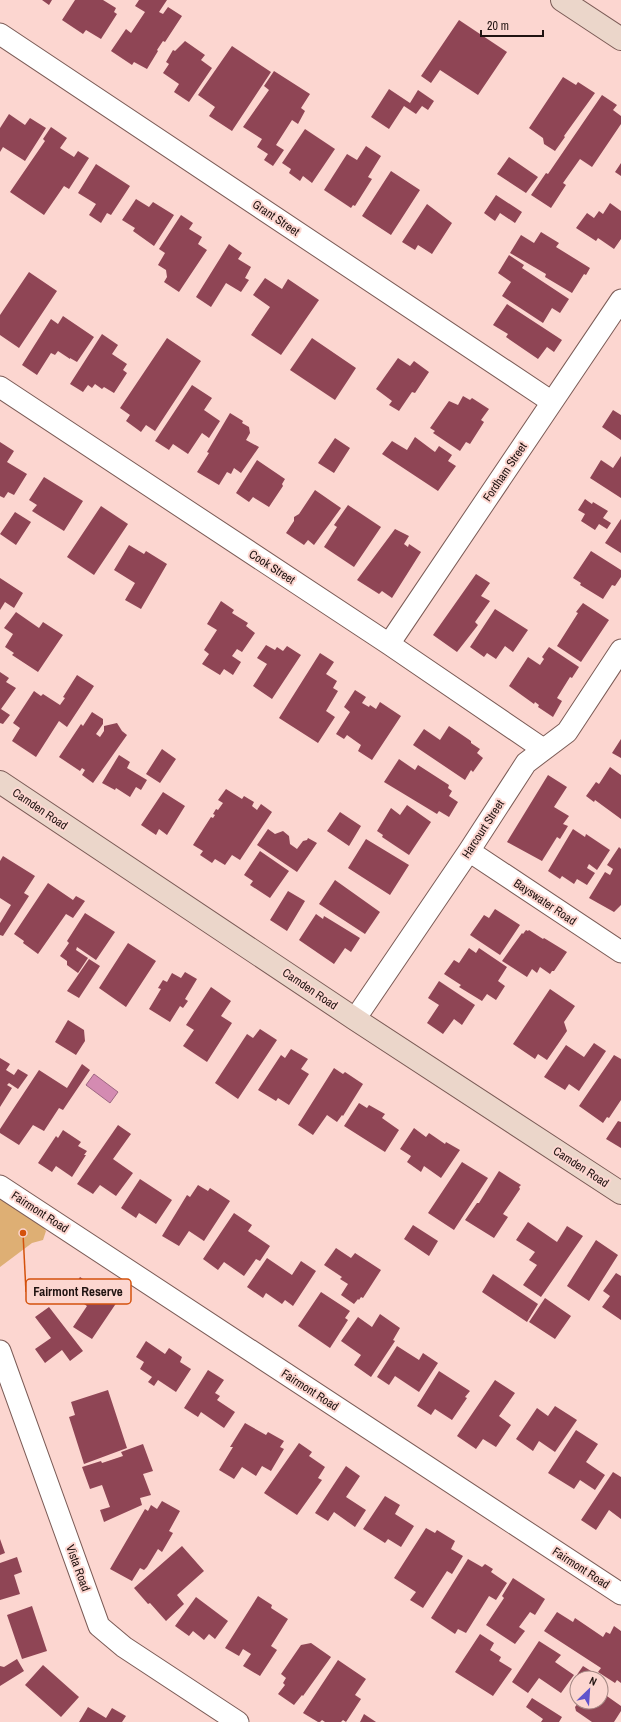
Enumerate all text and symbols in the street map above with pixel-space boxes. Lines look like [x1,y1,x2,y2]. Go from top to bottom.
scale bar [481,12,543,38]
text: 20 m [487,18,509,34]
street label: Grant Street [249,196,303,240]
street label: Fordham Street [479,439,531,505]
street label: Cook Street [246,546,298,588]
street label: Camden Road [9,785,71,833]
street label: Harcourt Street [458,796,508,861]
street label: Bayswater Road [511,875,579,929]
street label: Camden Road [279,965,341,1013]
street label: Camden Road [550,1143,612,1191]
street label: Fairmont Road [8,1188,72,1236]
callout: Fairmont Reserve [26,1279,131,1304]
text: Fairmont Reserve [33,1283,123,1300]
street label: Fairmont Road [278,1366,342,1414]
street label: Vista Road [62,1542,94,1594]
street label: Fairmont Road [549,1544,613,1592]
north arrow [569,1670,609,1710]
text: N [587,1673,599,1689]

